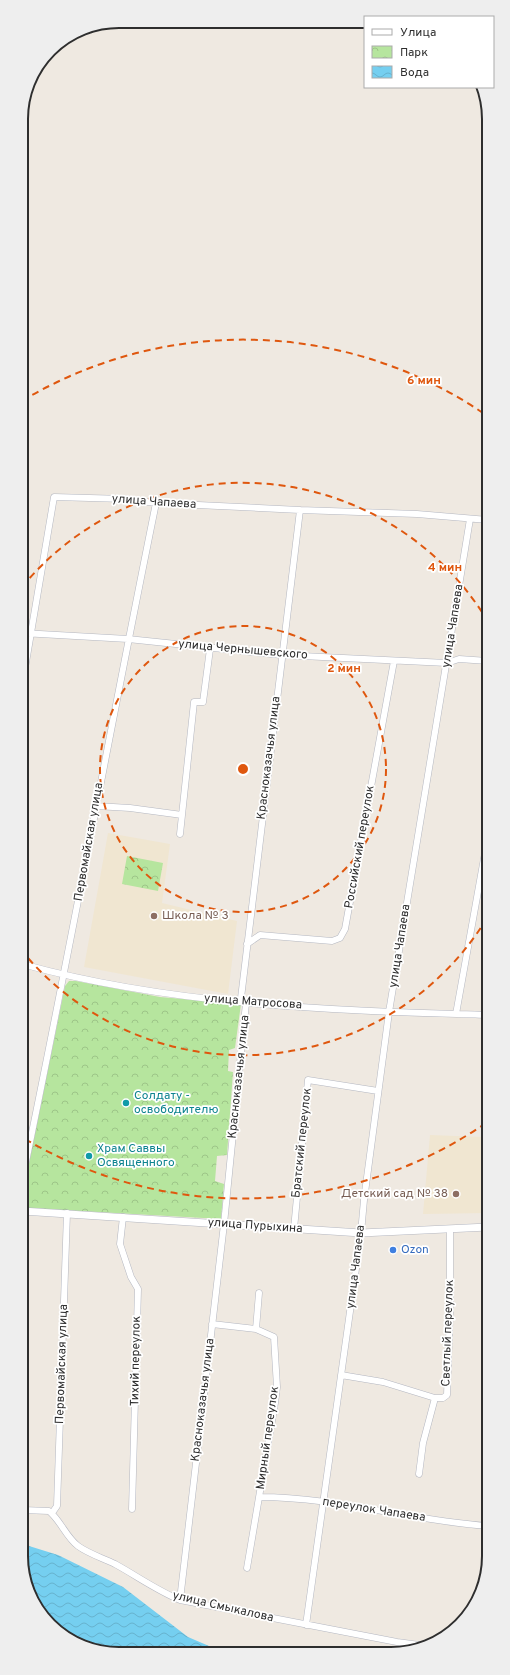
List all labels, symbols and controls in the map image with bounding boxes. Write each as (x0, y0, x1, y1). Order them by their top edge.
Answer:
legend (364, 16, 494, 88)
text: Улица (400, 25, 436, 41)
text: Парк (400, 45, 428, 61)
text: Вода (400, 65, 429, 81)
text: 6 мин (407, 373, 441, 389)
street label: улица Чапаева (111, 491, 197, 513)
text: 4 мин (428, 560, 462, 576)
street label: улица Чапаева (438, 583, 468, 669)
street label: улица Чернышевского (178, 636, 309, 664)
text: 2 мин (327, 661, 361, 677)
street label: Красноказачья улица (253, 695, 285, 821)
centre of rings (236, 762, 250, 776)
street label: Первомайская улица (71, 781, 107, 903)
street label: Российский переулок (341, 784, 379, 910)
street label: улица Чапаева (385, 903, 415, 989)
place label: Школа № 3 (162, 908, 229, 924)
marker: Школа № 3 (149, 911, 159, 921)
street label: улица Матросова (204, 991, 302, 1013)
street label: Красноказачья улица (225, 1014, 253, 1140)
street label: Братский переулок (288, 1087, 316, 1199)
place label: Солдату - освободителю (134, 1088, 218, 1118)
marker: Солдату - освободителю (121, 1098, 131, 1108)
place label: Храм Саввы Освященного (97, 1141, 175, 1171)
marker: Храм Саввы Освященного (84, 1151, 94, 1161)
place label: Детский сад № 38 (341, 1186, 448, 1202)
marker: Детский сад № 38 (451, 1189, 461, 1199)
street label: улица Пурыхина (207, 1215, 303, 1237)
street label: улица Чапаева (343, 1224, 369, 1310)
place label: Ozon (401, 1242, 429, 1258)
marker: Ozon (388, 1245, 398, 1255)
street label: Светлый переулок (438, 1279, 458, 1387)
street label: Первомайская улица (52, 1304, 72, 1424)
street label: Тихий переулок (127, 1316, 145, 1406)
street label: Красноказачья улица (187, 1337, 219, 1463)
street label: Мирный переулок (253, 1385, 283, 1491)
street label: переулок Чапаева (321, 1494, 427, 1526)
street label: улица Смыкалова (171, 1588, 275, 1626)

